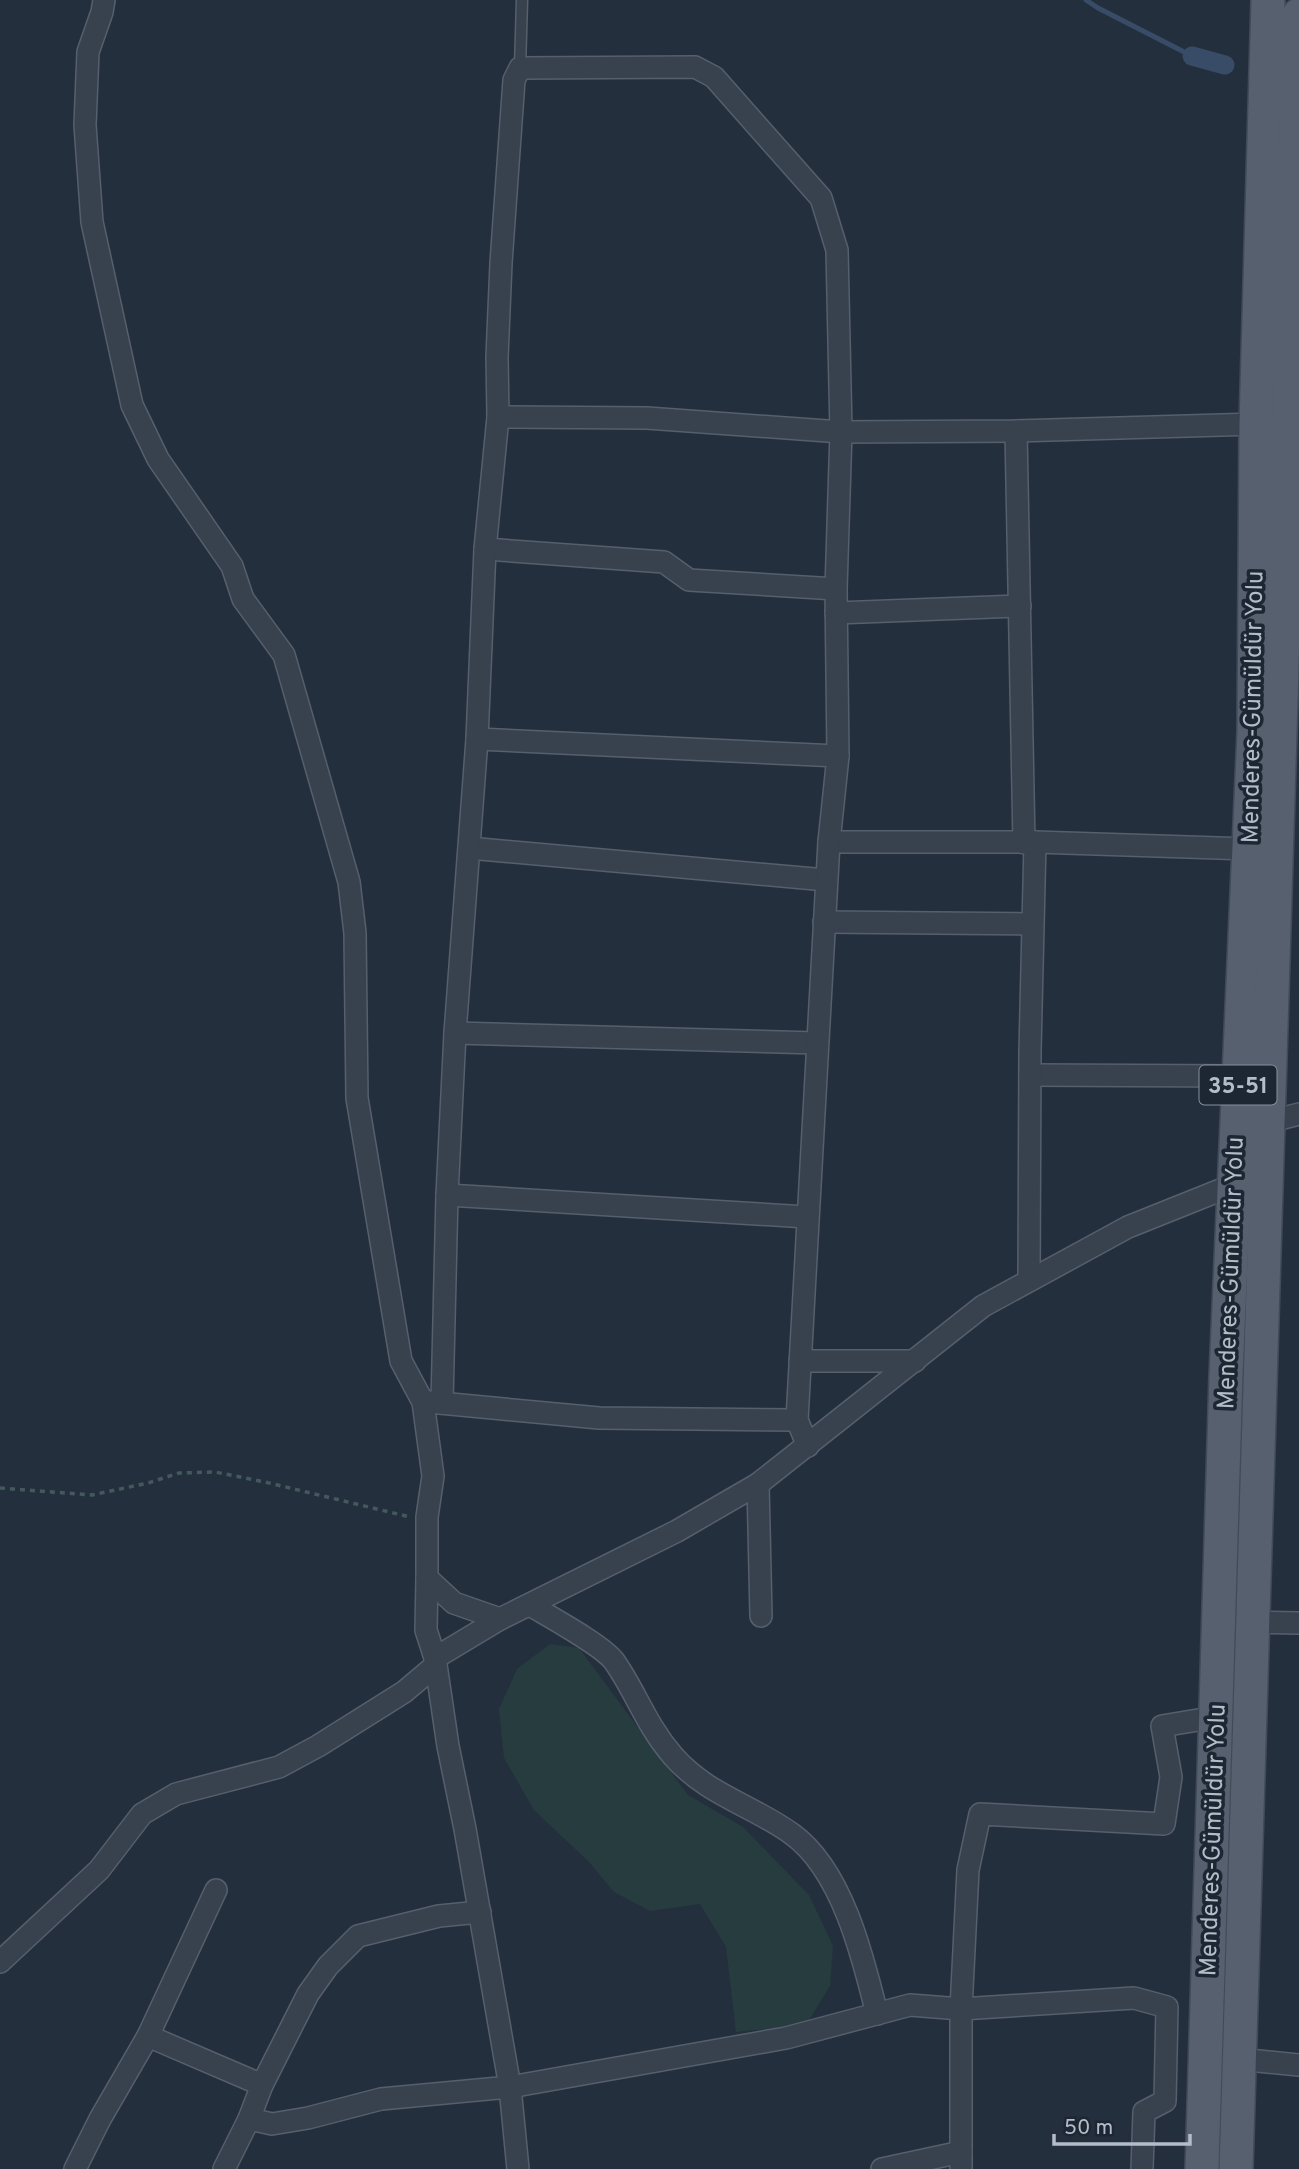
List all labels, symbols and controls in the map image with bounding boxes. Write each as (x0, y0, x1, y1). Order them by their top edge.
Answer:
street label: Menderes-Gümüldür Yolu (1237, 570, 1271, 844)
road number: 35-51 (1200, 1066, 1276, 1104)
street label: Menderes-Gümüldür Yolu (1212, 1136, 1252, 1410)
street label: Menderes-Gümüldür Yolu (1194, 1703, 1234, 1977)
scale bar (1054, 2102, 1190, 2146)
text: 50 m (1064, 2115, 1113, 2142)

